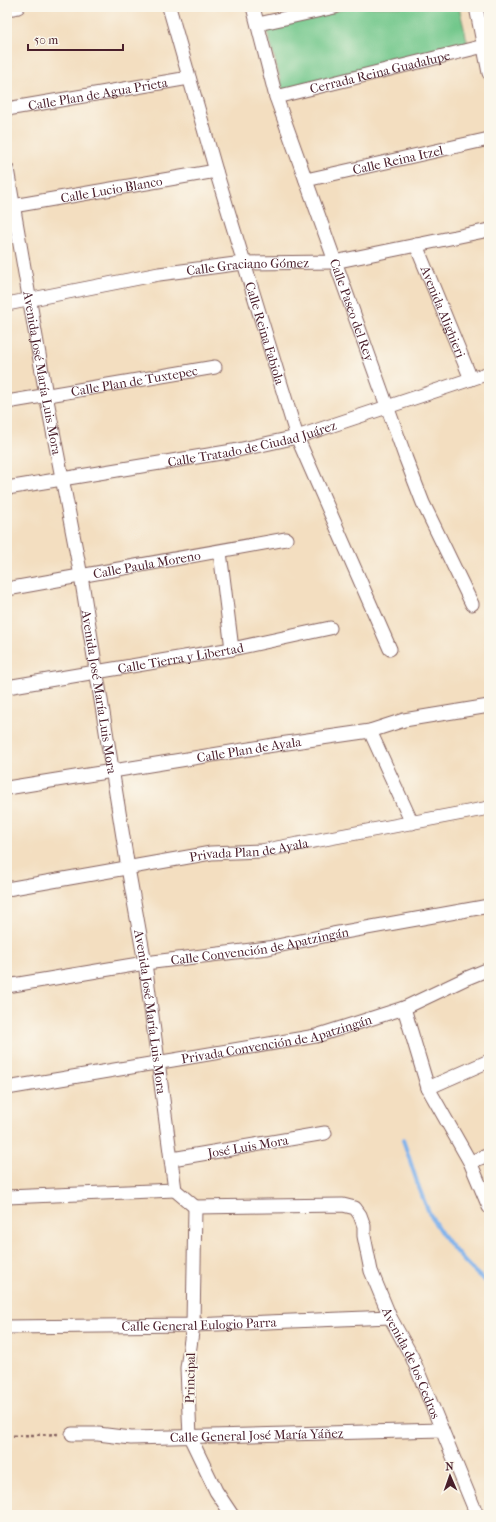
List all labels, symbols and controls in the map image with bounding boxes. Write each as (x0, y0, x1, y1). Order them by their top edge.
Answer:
scale bar (28, 26, 123, 52)
text: 50 m (34, 33, 58, 47)
street label: Cerrada Reina Guadalupe (308, 47, 452, 96)
street label: Calle Plan de Agua Prieta (27, 74, 170, 113)
street label: Calle Reina Itzel (351, 142, 445, 177)
street label: Calle Lucio Blanco (59, 173, 164, 205)
street label: Calle Graciano Gómez (185, 255, 309, 278)
street label: Calle Paseo del Rey (327, 257, 378, 364)
street label: Avenida Alighieri (417, 263, 469, 360)
street label: Calle Reina Fabiola (243, 280, 288, 387)
street label: Avenida José María Luis Mora (21, 289, 65, 457)
street label: Calle Plan de Tuxtepec (70, 363, 199, 399)
street label: Calle Tratado de Ciudad Juárez (166, 417, 338, 469)
street label: Calle Paula Moreno (92, 547, 202, 581)
street label: Avenida José María Luis Mora (79, 608, 120, 776)
street label: Calle Tierra y Libertad (116, 639, 246, 676)
street label: Calle Plan de Ayala (196, 733, 303, 765)
street label: Privada Plan de Ayala (188, 835, 310, 864)
street label: Calle Convención de Apatzingán (170, 924, 350, 967)
street label: Avenida José María Luis Mora (131, 927, 170, 1096)
street label: Privada Convención de Apatzingán (180, 1011, 374, 1066)
street label: José Luis Mora (205, 1132, 290, 1161)
street label: Avenida de los Cedros (379, 1304, 444, 1421)
street label: Calle General Eulogio Parra (121, 1314, 278, 1333)
street label: Principal (182, 1352, 198, 1404)
street label: Calle General José María Yáñez (170, 1425, 344, 1444)
north arrow (430, 1456, 470, 1496)
text: N (445, 1460, 455, 1473)

